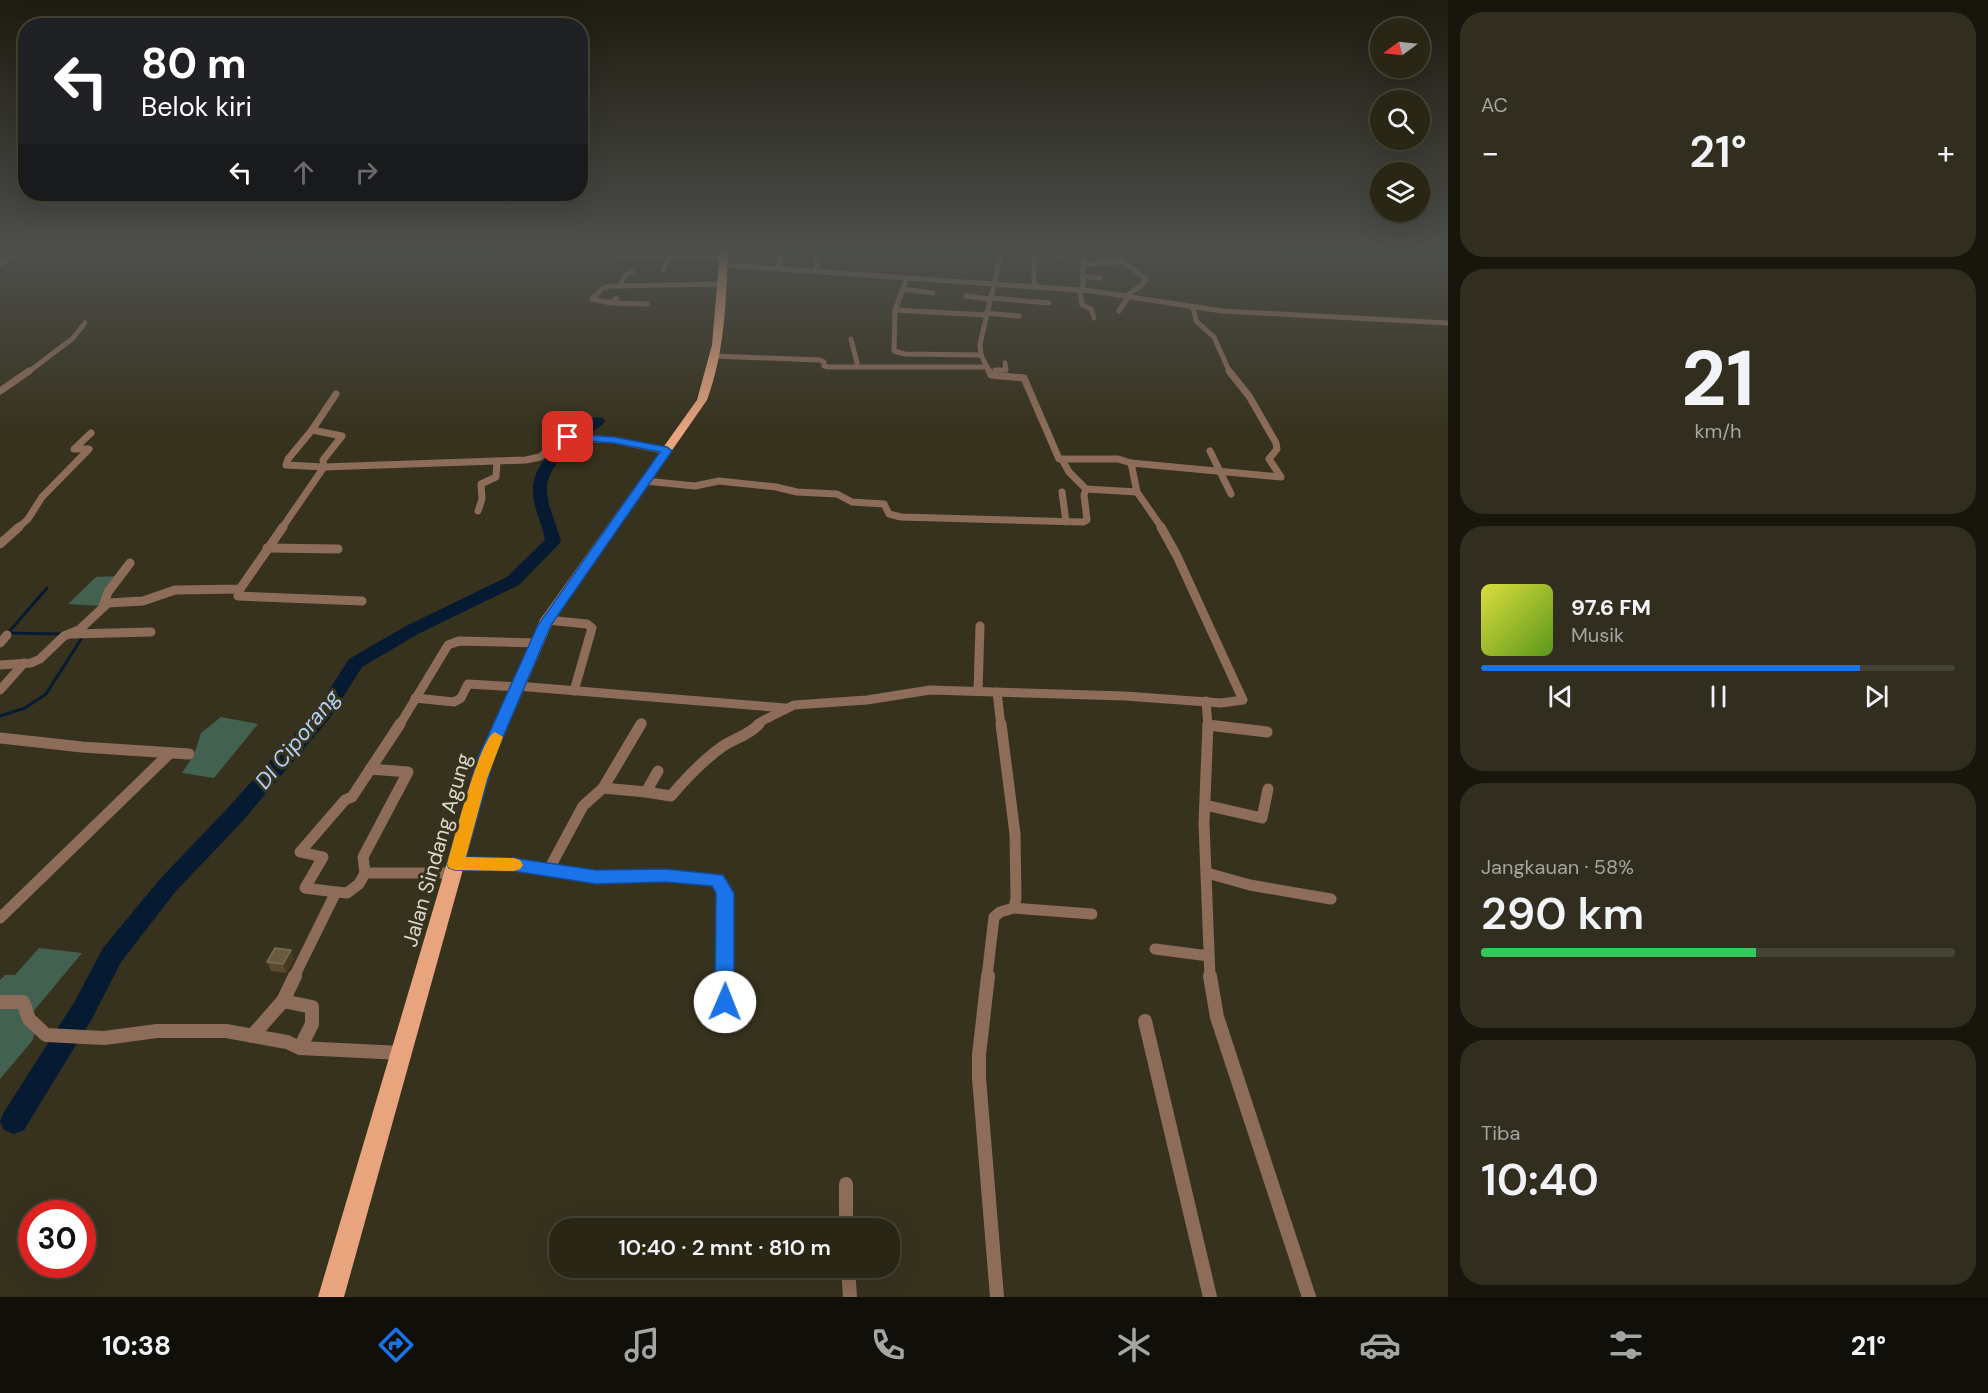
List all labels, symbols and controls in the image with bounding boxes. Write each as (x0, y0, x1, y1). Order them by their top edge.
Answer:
north arrow (1370, 18, 1430, 78)
map controls (1370, 18, 1430, 222)
text: 80 m (141, 36, 247, 91)
icon: left (42, 42, 120, 120)
text: Belok kiri (141, 89, 252, 124)
button: search (1370, 90, 1430, 150)
text: AC (1481, 92, 1508, 118)
text: 21° (1689, 122, 1747, 181)
text: − (1481, 131, 1499, 174)
text: + (1937, 131, 1955, 174)
icon: left (224, 156, 257, 189)
icon: ahead (287, 156, 320, 189)
icon: right (350, 156, 383, 189)
button: layers (1370, 162, 1430, 222)
text: 21 (1681, 328, 1755, 429)
pin (542, 411, 593, 462)
text: km/h (1694, 418, 1742, 444)
icon: arrive (551, 420, 584, 453)
text: 97.6 FM (1571, 593, 1651, 622)
text: Musik (1571, 622, 1624, 648)
icon: previous (1544, 680, 1577, 713)
icon: pause (1702, 680, 1735, 713)
icon: next (1860, 680, 1893, 713)
water label: DI Ciporang (248, 683, 347, 795)
street label: Jalan Sindang Agung (396, 750, 478, 950)
text: Jangkauan · 58% (1481, 854, 1634, 880)
text: 290 km (1481, 884, 1644, 943)
position arrow (693, 970, 757, 1034)
text: Tiba (1481, 1120, 1520, 1146)
text: 10:40 (1481, 1150, 1599, 1209)
speed limit sign: 30 (18, 1200, 96, 1278)
text: 10:40 · 2 mnt · 810 m (618, 1233, 831, 1262)
icon: directions (375, 1324, 417, 1366)
icon: music (621, 1324, 663, 1366)
icon: phone (867, 1324, 909, 1366)
icon: climate (1113, 1324, 1155, 1366)
icon: car (1359, 1324, 1401, 1366)
icon: filters (1605, 1324, 1647, 1366)
text: 10:38 (102, 1328, 171, 1363)
text: 21° (1851, 1328, 1886, 1363)

